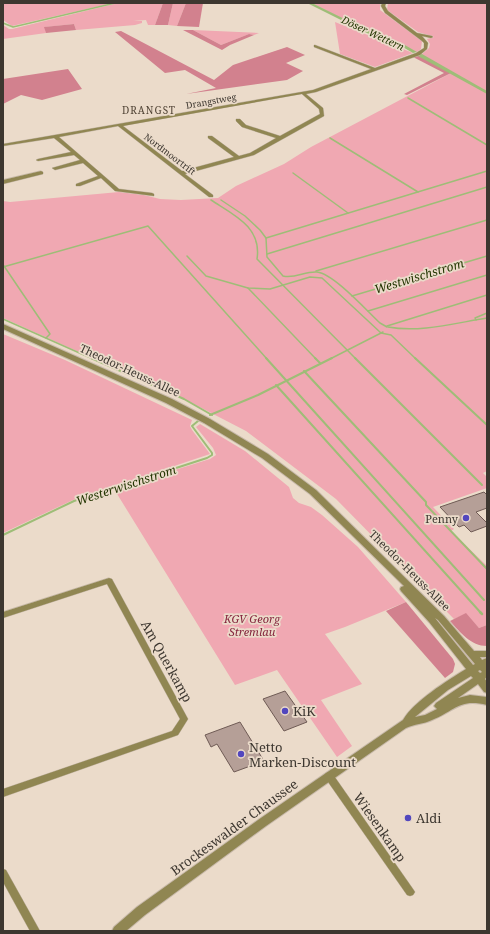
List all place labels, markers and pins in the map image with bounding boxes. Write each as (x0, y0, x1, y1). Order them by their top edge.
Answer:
place label: Penny (425, 511, 459, 526)
marker: Penny (461, 513, 471, 523)
place label: KiK (293, 702, 316, 720)
marker: KiK (280, 706, 290, 716)
place label: Netto Marken-Discount (249, 738, 356, 771)
marker: Netto Marken-Discount (236, 749, 246, 759)
place label: Aldi (416, 809, 441, 827)
marker: Aldi (403, 813, 413, 823)

